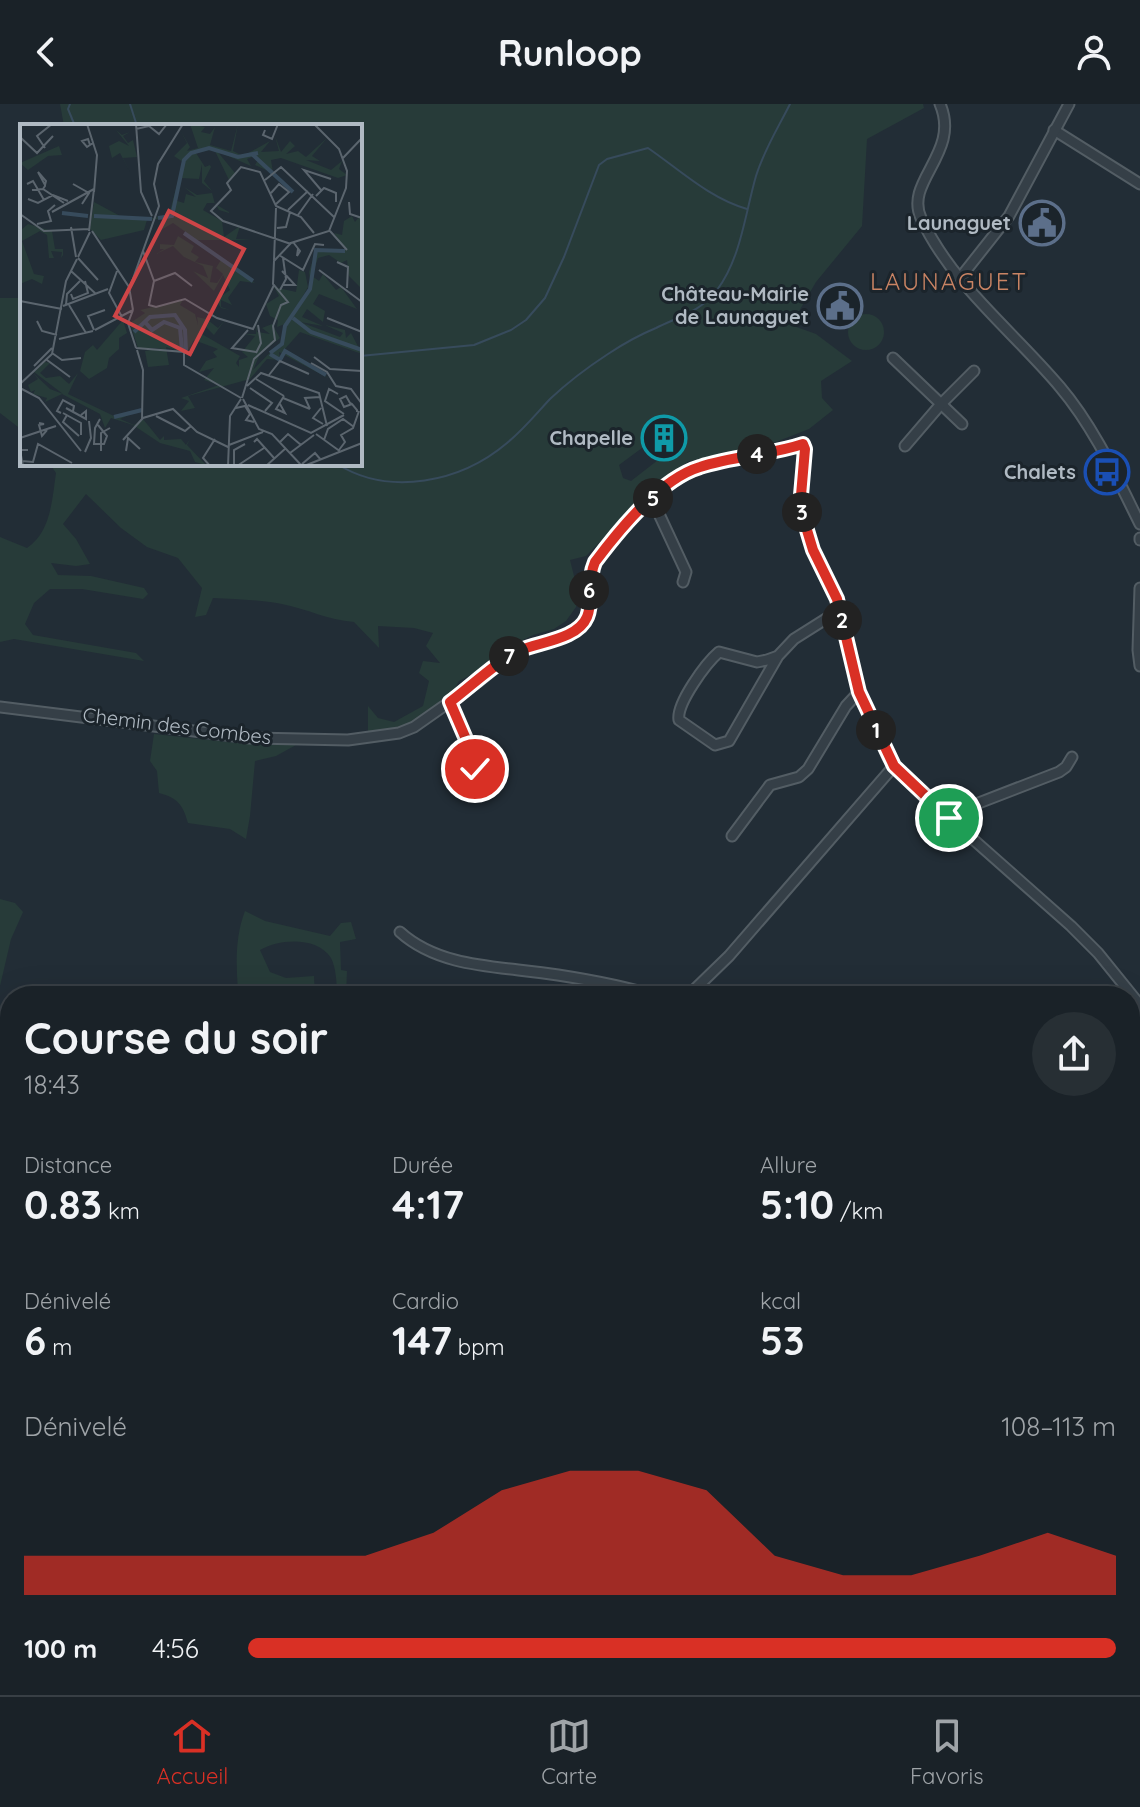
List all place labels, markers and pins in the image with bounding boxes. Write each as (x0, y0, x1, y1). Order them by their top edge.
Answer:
public building icon: Launaguet (1018, 199, 1066, 247)
place label: Launaguet (907, 210, 1011, 235)
place label: Château-Mairie de Launaguet (661, 281, 809, 329)
public building icon: Château-Mairie de Launaguet (816, 282, 864, 330)
building icon: Chapelle (640, 414, 688, 462)
place label: Chapelle (549, 425, 633, 450)
pin: 4 (737, 434, 777, 474)
bus stop icon: Chalets (1083, 448, 1131, 496)
place label: Chalets (1004, 459, 1076, 484)
pin: 5 (633, 478, 673, 518)
pin: 3 (782, 492, 822, 532)
pin: 6 (569, 570, 609, 610)
pin: 2 (822, 600, 862, 640)
pin: 7 (489, 636, 529, 676)
pin: 1 (856, 710, 896, 750)
pin (441, 735, 509, 803)
pin (915, 784, 983, 852)

